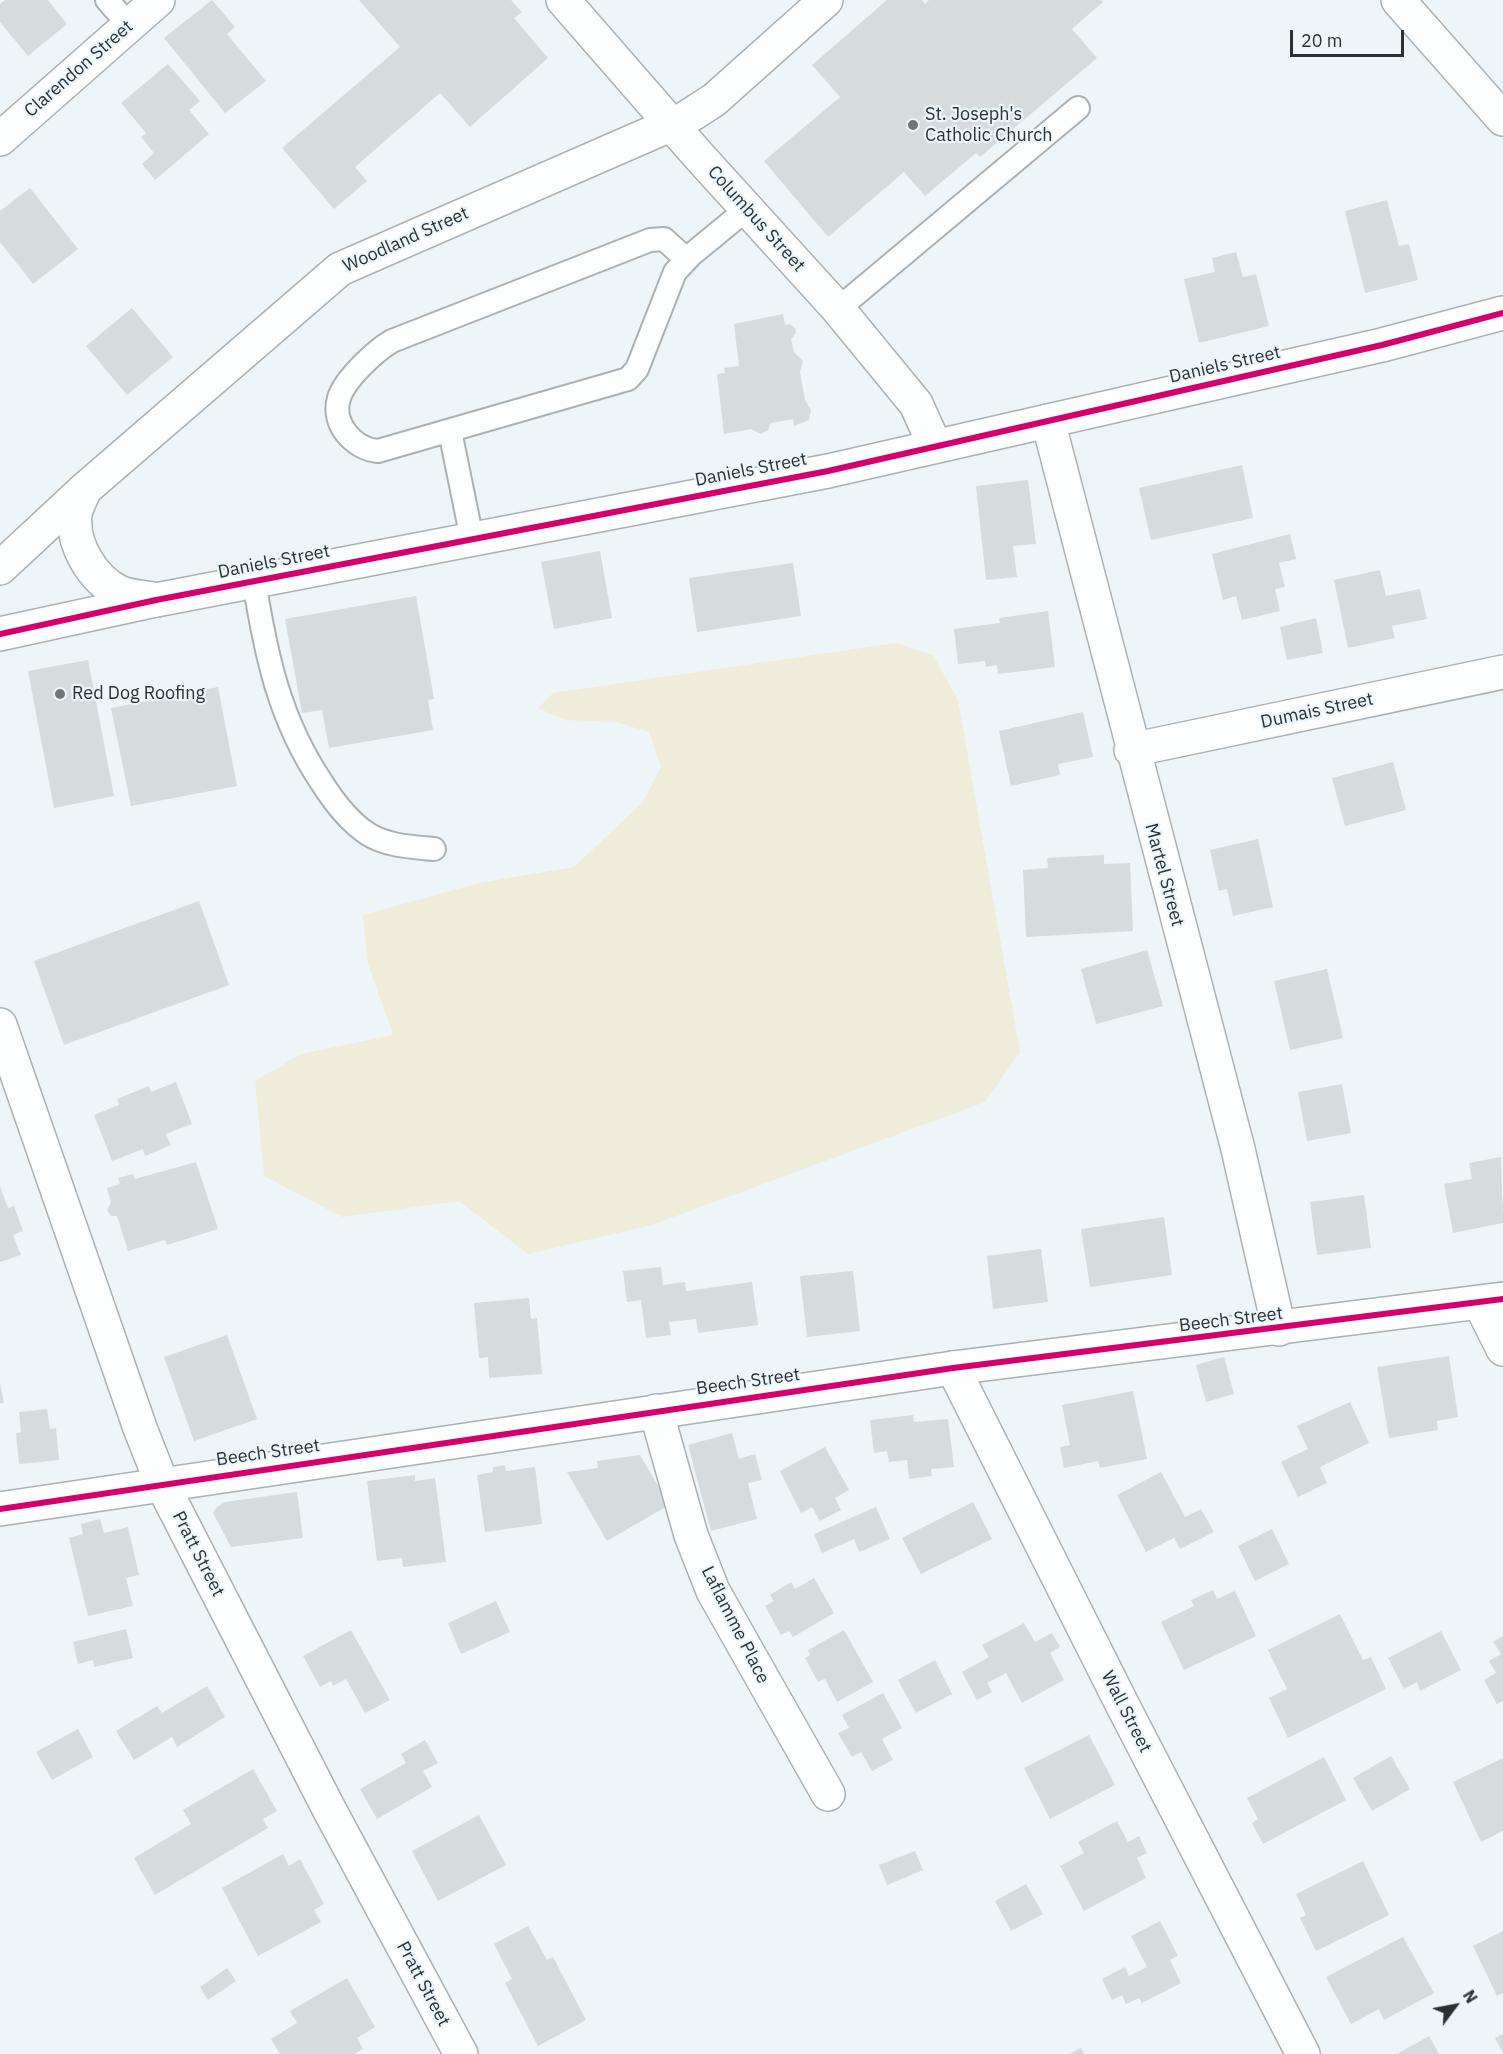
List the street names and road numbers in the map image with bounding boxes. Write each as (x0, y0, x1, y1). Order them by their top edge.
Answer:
street label: Clarendon Street (20, 16, 138, 122)
street label: Columbus Street (703, 162, 809, 276)
street label: Woodland Street (340, 203, 472, 277)
street label: Daniels Street (1167, 342, 1283, 388)
street label: Daniels Street (693, 449, 809, 491)
street label: Daniels Street (216, 541, 332, 583)
street label: Dumais Street (1259, 689, 1375, 733)
street label: Martel Street (1140, 821, 1188, 929)
street label: Beech Street (1178, 1303, 1284, 1337)
street label: Beech Street (695, 1364, 801, 1400)
street label: Beech Street (215, 1435, 321, 1471)
street label: Pratt Street (167, 1508, 229, 1600)
street label: Laflamme Place (696, 1563, 774, 1687)
street label: Wall Street (1096, 1668, 1156, 1756)
street label: Pratt Street (392, 1938, 454, 2030)

